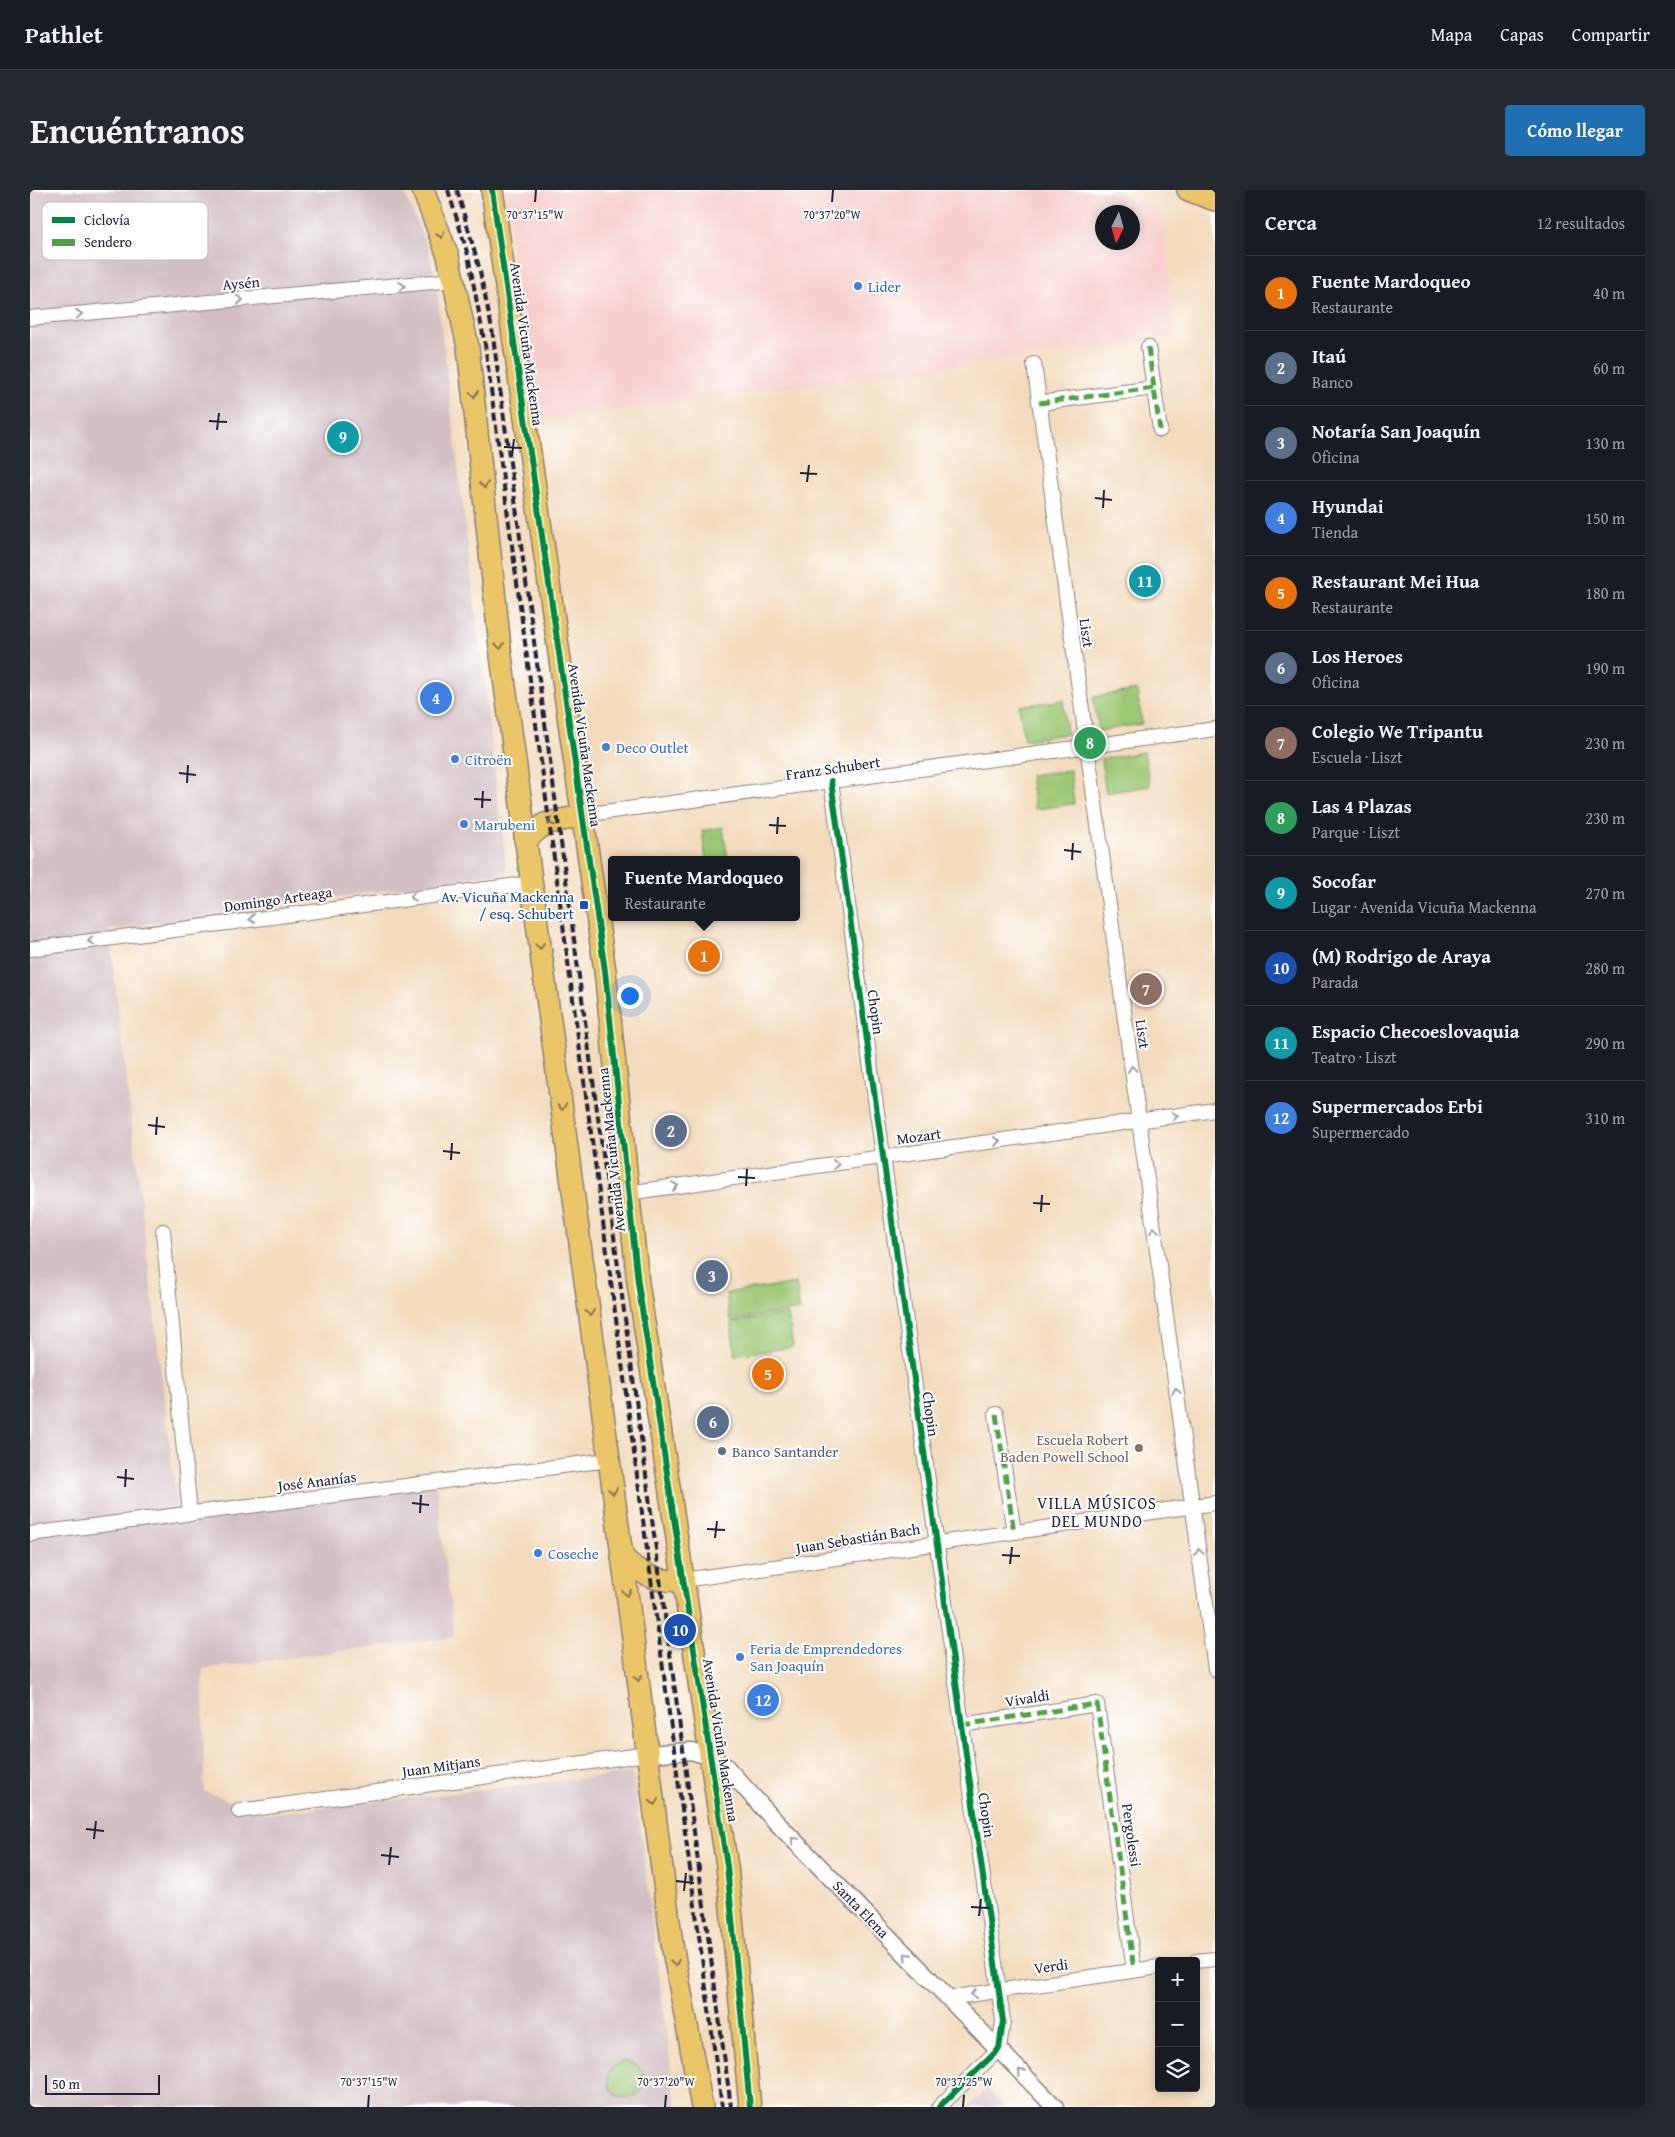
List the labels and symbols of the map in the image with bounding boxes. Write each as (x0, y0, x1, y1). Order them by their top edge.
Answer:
legend (42, 202, 208, 260)
north arrow (1095, 205, 1140, 250)
text: 70°37'15"W (506, 206, 565, 223)
text: 70°37'20"W (803, 206, 862, 223)
text: Ciclovía (84, 210, 130, 230)
one-way arrow (435, 231, 445, 239)
text: Sendero (84, 232, 132, 252)
street label: Avenida Vicuña Mackenna (505, 261, 549, 427)
street label: Aysén (222, 271, 261, 295)
place label: Lider (868, 276, 901, 297)
one-way arrow (399, 280, 407, 291)
marker: Lider (852, 280, 864, 292)
one-way arrow (237, 295, 245, 306)
one-way arrow (75, 309, 83, 320)
one-way arrow (468, 390, 479, 398)
pin: 9 (327, 418, 359, 456)
one-way arrow (478, 481, 489, 489)
pin: 11 (1129, 562, 1161, 600)
street label: Liszt (1075, 617, 1100, 650)
one-way arrow (494, 643, 505, 651)
street label: Avenida Vicuña Mackenna (563, 662, 607, 828)
pin: 4 (420, 679, 452, 717)
pin: 8 (1074, 724, 1106, 762)
place label: Deco Outlet (616, 737, 690, 758)
marker: Deco Outlet (600, 741, 612, 753)
place label: Citroën (465, 749, 512, 770)
street label: Franz Schubert (784, 751, 882, 785)
marker: Citroën (449, 753, 461, 765)
place label: Marubeni (474, 814, 535, 835)
one-way arrow (547, 816, 556, 826)
marker: Marubeni (458, 818, 470, 830)
street label: Domingo Arteaga (222, 881, 334, 917)
place label: Av. Vicuña Mackenna / esq. Schubert (441, 886, 575, 924)
one-way arrow (409, 891, 417, 902)
marker: Av. Vicuña Mackenna / esq. Schubert (578, 899, 590, 911)
one-way arrow (248, 913, 256, 924)
one-way arrow (87, 935, 95, 946)
pin: 1 (688, 937, 720, 975)
one-way arrow (534, 943, 545, 951)
pin: 7 (1130, 970, 1162, 1008)
your location (617, 983, 643, 1009)
street label: Chopin (862, 988, 890, 1036)
street label: Liszt (1131, 1018, 1156, 1051)
one-way arrow (1127, 1065, 1138, 1073)
street label: Avenida Vicuña Mackenna (592, 1067, 630, 1233)
one-way arrow (556, 1103, 566, 1112)
one-way arrow (1171, 1111, 1180, 1121)
pin: 2 (655, 1112, 687, 1150)
street label: Mozart (895, 1122, 943, 1150)
one-way arrow (993, 1136, 1001, 1147)
one-way arrow (832, 1159, 841, 1169)
one-way arrow (671, 1182, 680, 1192)
one-way arrow (1149, 1226, 1160, 1234)
pin: 3 (696, 1257, 728, 1295)
one-way arrow (584, 1308, 594, 1317)
pin: 5 (752, 1355, 784, 1393)
one-way arrow (1172, 1387, 1182, 1395)
street label: Chopin (917, 1390, 945, 1438)
pin: 6 (697, 1403, 729, 1441)
place label: Escuela Robert Baden Powell School (1000, 1429, 1130, 1467)
place label: Banco Santander (732, 1441, 839, 1462)
marker: Escuela Robert Baden Powell School (1133, 1442, 1145, 1454)
marker: Banco Santander (716, 1445, 728, 1457)
street label: José Ananías (275, 1466, 358, 1496)
one-way arrow (607, 1487, 618, 1495)
district label: VILLA MÚSICOS DEL MUNDO (1037, 1491, 1157, 1533)
street label: Juan Sebastián Bach (792, 1518, 922, 1559)
place label: Coseche (548, 1543, 599, 1564)
marker: Coseche (532, 1547, 544, 1559)
one-way arrow (1194, 1548, 1204, 1556)
one-way arrow (621, 1589, 632, 1597)
pin: 10 (664, 1611, 696, 1649)
place label: Feria de Emprendedores San Joaquín (750, 1638, 902, 1676)
marker: Feria de Emprendedores San Joaquín (734, 1651, 746, 1663)
street label: Avenida Vicuña Mackenna (698, 1657, 744, 1823)
one-way arrow (632, 1675, 643, 1683)
pin: 12 (747, 1681, 779, 1719)
street label: Vivaldi (1003, 1684, 1051, 1712)
street label: Juan Mitjans (398, 1750, 482, 1782)
street label: Chopin (973, 1791, 1001, 1839)
one-way arrow (648, 1798, 658, 1807)
street label: Pergolessi (1117, 1802, 1147, 1868)
one-way arrow (791, 1837, 800, 1846)
street label: Santa Elena (828, 1875, 894, 1943)
one-way arrow (904, 1953, 913, 1962)
street label: Verdi (1033, 1953, 1069, 1979)
one-way arrow (670, 1959, 680, 1968)
one-way arrow (969, 1988, 978, 1998)
one-way arrow (1018, 2069, 1027, 2078)
scale bar (45, 2072, 160, 2095)
text: 70°37'15"W (340, 2073, 399, 2090)
text: 70°37'20"W (637, 2073, 696, 2090)
text: 70°37'25"W (935, 2073, 994, 2090)

